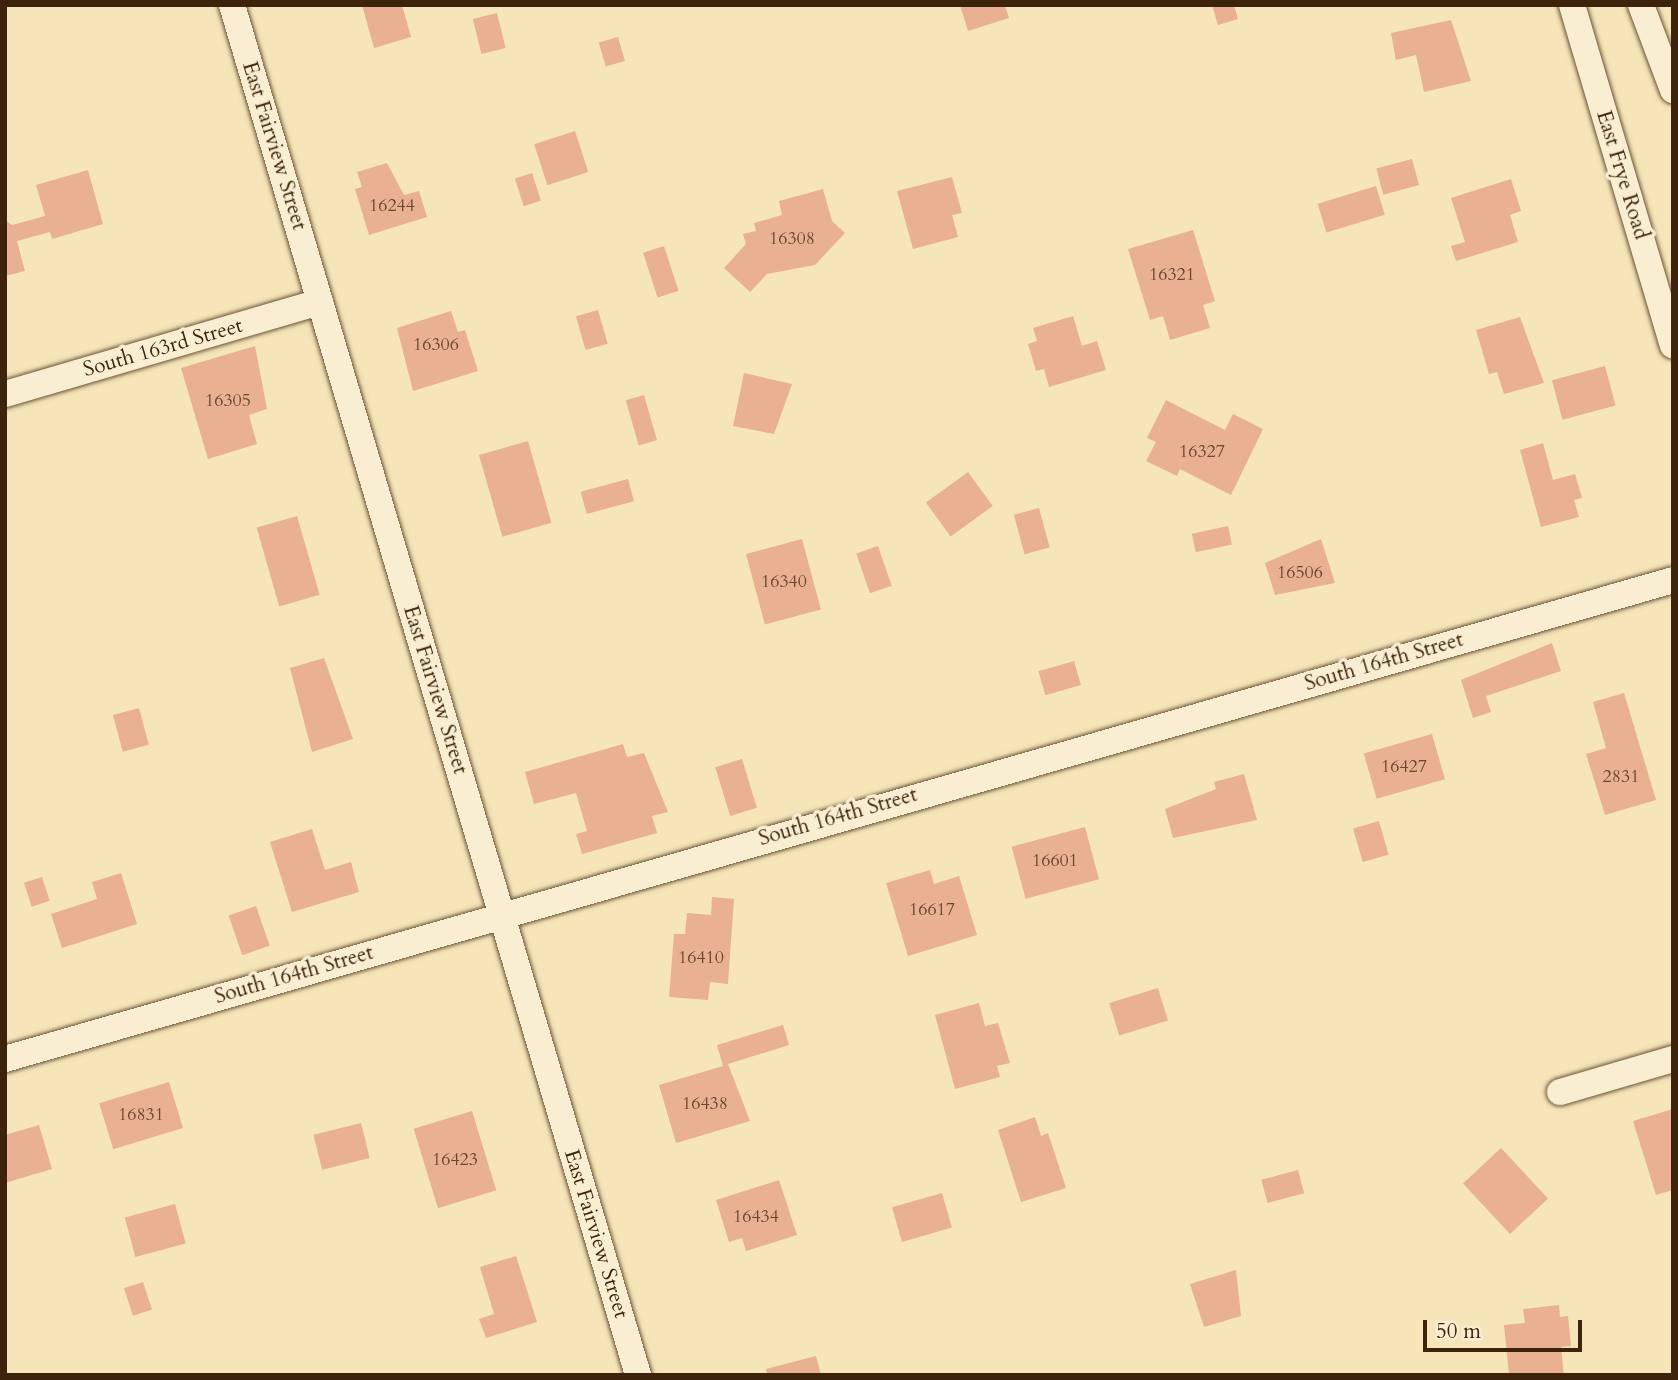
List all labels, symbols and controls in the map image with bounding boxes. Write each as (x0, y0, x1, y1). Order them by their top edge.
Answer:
street label: East Fairview Street (236, 59, 312, 233)
street label: East Frye Road (1590, 108, 1654, 242)
house number: 16244 (369, 195, 415, 217)
house number: 16308 (769, 228, 815, 250)
house number: 16321 (1149, 264, 1195, 286)
street label: South 163rd Street (80, 313, 246, 383)
house number: 16306 (413, 334, 459, 356)
house number: 16305 (205, 390, 251, 412)
house number: 16327 (1179, 441, 1225, 463)
house number: 16506 (1277, 562, 1323, 584)
house number: 16340 (761, 571, 807, 593)
street label: East Fairview Street (397, 603, 473, 777)
street label: South 164th Street (1302, 627, 1466, 697)
house number: 16427 (1381, 756, 1427, 778)
house number: 2831 (1603, 766, 1639, 788)
street label: South 164th Street (756, 782, 920, 852)
house number: 16601 (1032, 850, 1078, 872)
house number: 16617 (909, 899, 955, 921)
street label: South 164th Street (212, 940, 376, 1010)
house number: 16410 (678, 947, 724, 969)
house number: 16438 (682, 1093, 728, 1115)
house number: 16831 (118, 1104, 164, 1126)
street label: East Fairview Street (558, 1147, 634, 1321)
house number: 16423 (432, 1149, 478, 1171)
house number: 16434 (733, 1206, 779, 1228)
scale bar (1426, 1306, 1585, 1350)
text: 50 m (1436, 1317, 1481, 1346)

